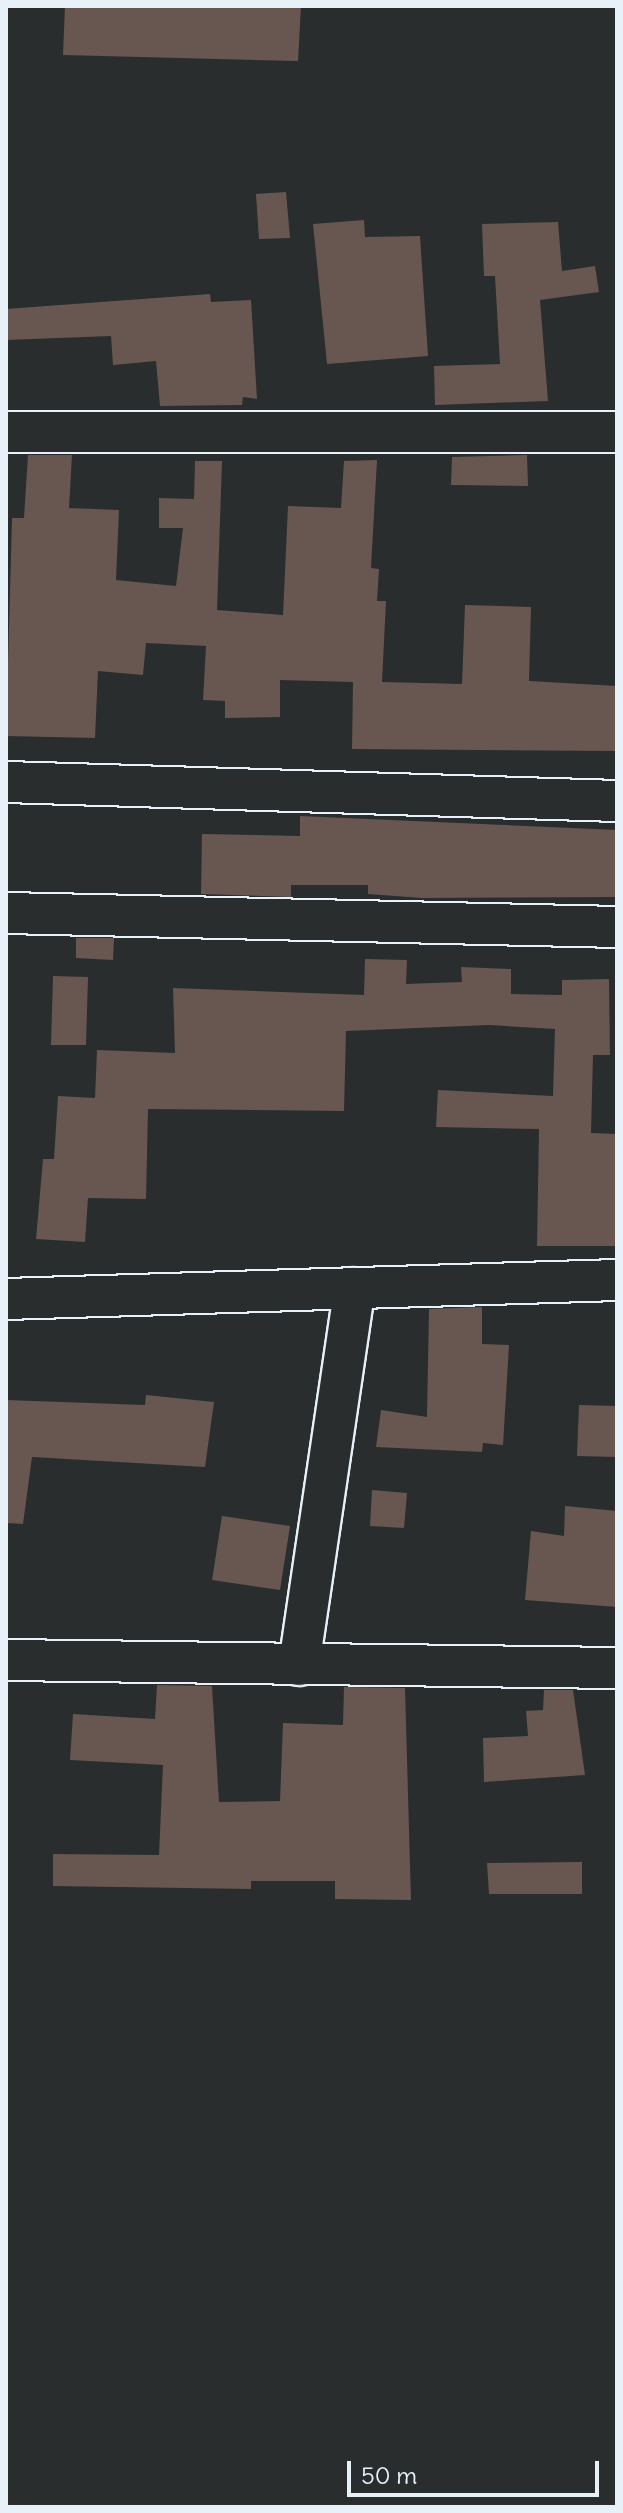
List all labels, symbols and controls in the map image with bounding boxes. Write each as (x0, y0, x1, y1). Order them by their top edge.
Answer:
scale bar (351, 2445, 603, 2495)
text: 50 m (361, 2460, 417, 2490)

